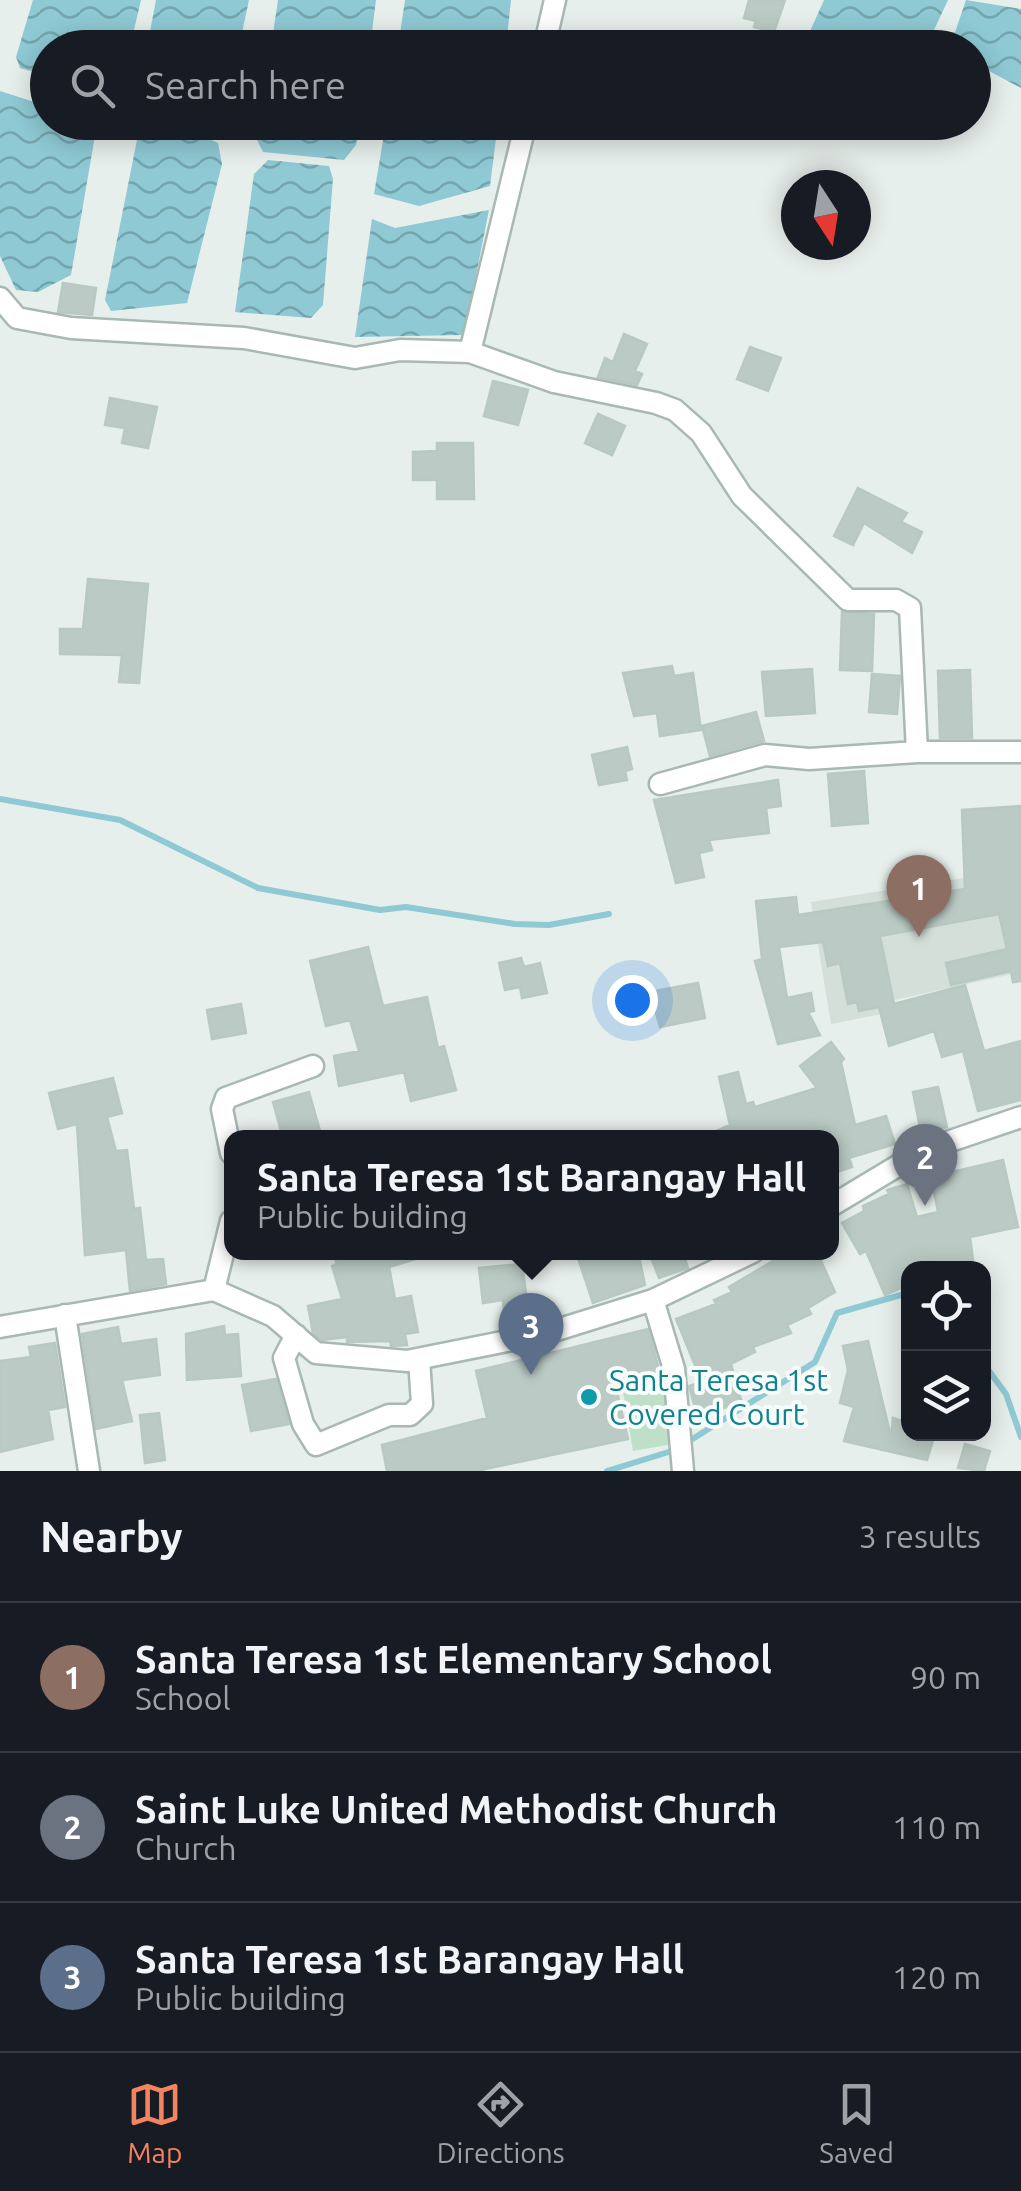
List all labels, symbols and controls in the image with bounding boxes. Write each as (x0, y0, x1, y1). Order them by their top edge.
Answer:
search box (30, 30, 991, 140)
icon: search (65, 58, 120, 113)
text: Search here (145, 64, 346, 106)
north arrow (781, 170, 871, 260)
pin: 1 (886, 854, 952, 937)
your location (607, 975, 658, 1026)
pin: 2 (892, 1124, 958, 1206)
popup (224, 1130, 839, 1260)
text: Santa Teresa 1st Barangay Hall (257, 1156, 806, 1198)
text: Public building (257, 1198, 468, 1234)
map controls (901, 1261, 991, 1441)
button: locate (901, 1261, 991, 1351)
pin: 3 (498, 1292, 564, 1375)
button: layers (901, 1351, 991, 1441)
place label: Santa Teresa 1st Covered Court (609, 1363, 828, 1431)
marker: Santa Teresa 1st Covered Court (578, 1386, 600, 1408)
text: Nearby (40, 1513, 183, 1560)
text: 3 results (859, 1518, 981, 1554)
text: Santa Teresa 1st Elementary School (135, 1638, 772, 1680)
text: 1 (63, 1659, 82, 1695)
text: 90 m (910, 1659, 981, 1695)
text: School (135, 1680, 231, 1716)
text: Saint Luke United Methodist Church (135, 1788, 778, 1830)
text: 2 (63, 1809, 82, 1845)
text: 110 m (892, 1809, 981, 1845)
text: Church (135, 1830, 236, 1866)
text: Santa Teresa 1st Barangay Hall (135, 1938, 684, 1980)
text: 3 (63, 1959, 82, 1995)
text: 120 m (892, 1959, 981, 1995)
text: Public building (135, 1980, 346, 2016)
tab: Map (127, 2077, 182, 2168)
tab: Directions (437, 2077, 565, 2168)
tab: Saved (819, 2077, 894, 2168)

